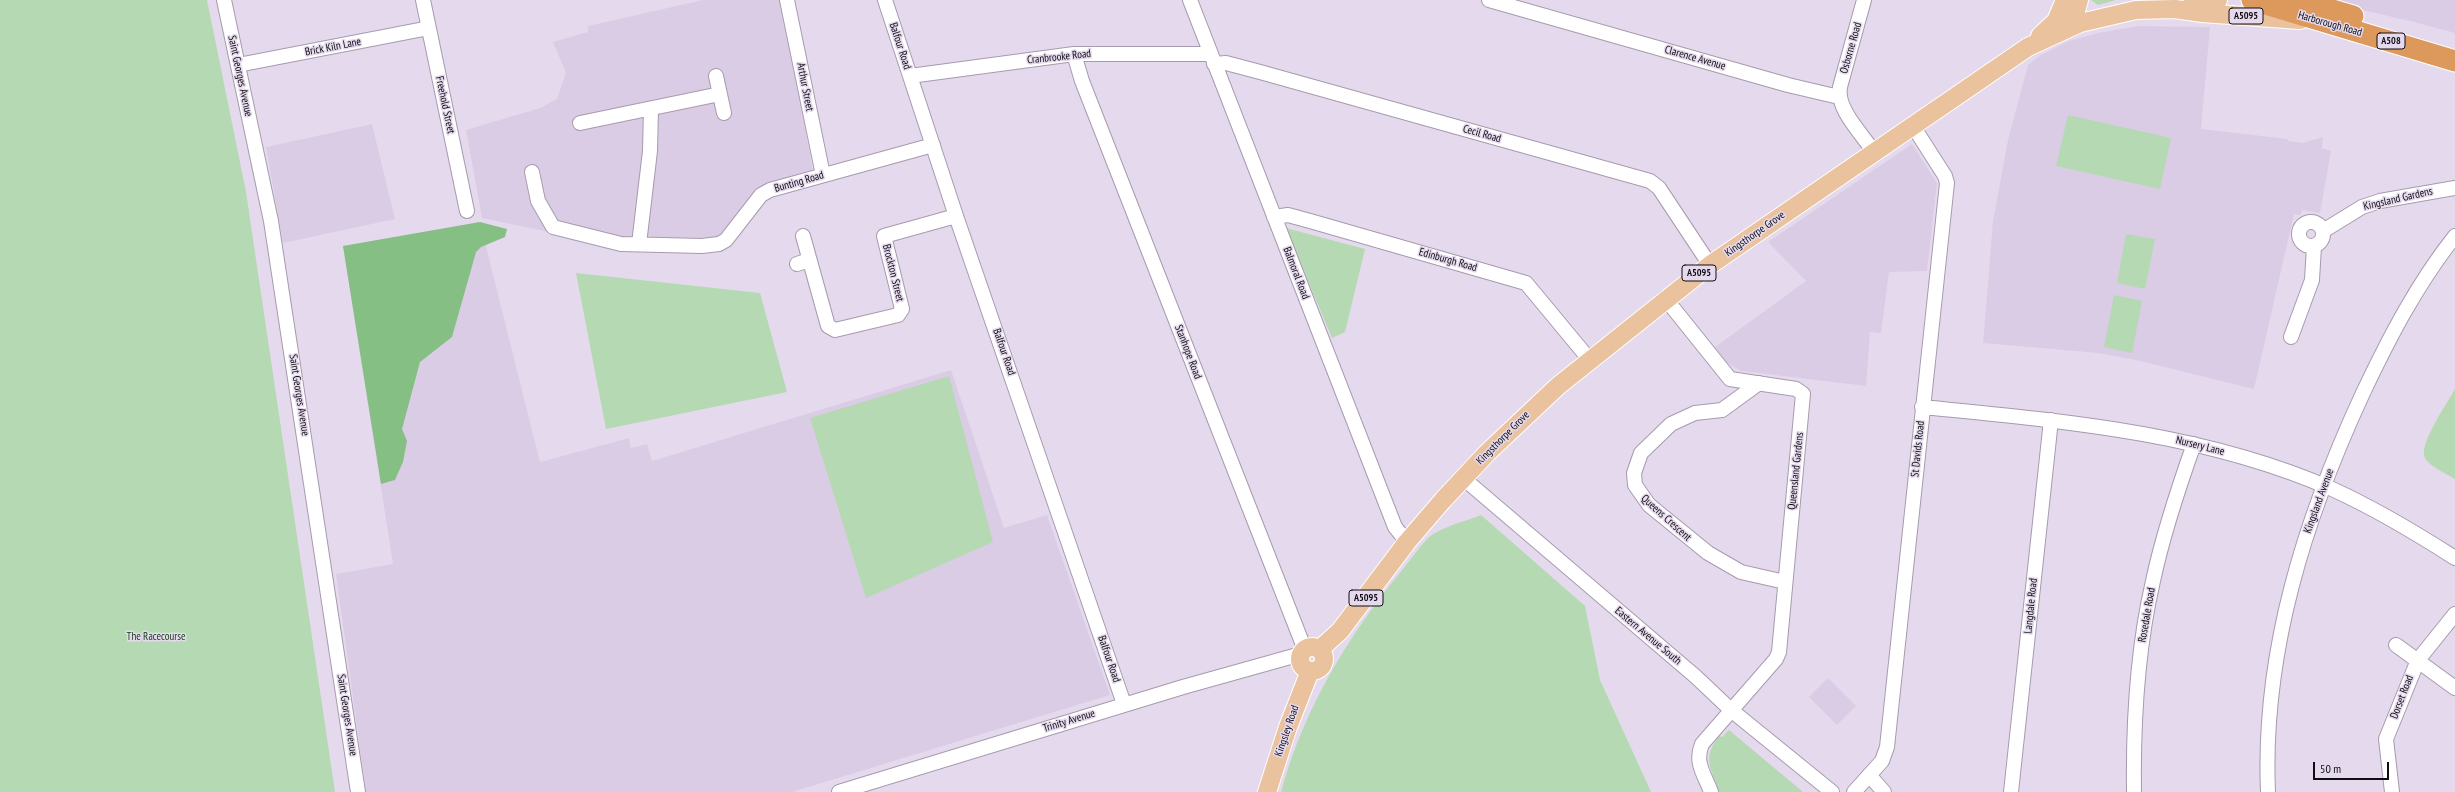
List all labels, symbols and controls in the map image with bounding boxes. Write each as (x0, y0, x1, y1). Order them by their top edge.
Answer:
road number: A5095 (2229, 8, 2263, 24)
street label: Harborough Road (2296, 9, 2364, 39)
street label: Balfour Road (886, 21, 914, 71)
street label: Osborne Road (1837, 21, 1865, 75)
road number: A508 (2377, 33, 2405, 49)
street label: Saint Georges Avenue (225, 34, 255, 118)
street label: Brick Kiln Lane (304, 35, 362, 59)
street label: Clarence Avenue (1663, 43, 1727, 73)
street label: Cranbrooke Road (1026, 47, 1092, 67)
street label: Arthur Street (794, 62, 816, 112)
street label: Freehold Street (432, 75, 458, 135)
street label: Cecil Road (1461, 122, 1503, 146)
street label: Bunting Road (773, 169, 825, 195)
street label: Kingsland Gardens (2362, 185, 2434, 213)
street label: Kingsthorpe Grove (1722, 208, 1788, 260)
street label: Brockton Street (879, 243, 907, 303)
street label: Balmoral Road (1280, 245, 1312, 301)
street label: Edinburgh Road (1417, 245, 1479, 275)
road number: A5095 (1682, 265, 1716, 281)
street label: Stanhope Road (1172, 323, 1204, 381)
street label: Balfour Road (990, 327, 1018, 377)
street label: Saint Georges Avenue (286, 353, 312, 437)
street label: Kingsthorpe Grove (1473, 408, 1533, 468)
street label: St Davids Road (1908, 420, 1928, 478)
street label: Queensland Gardens (1785, 432, 1807, 510)
street label: Nursery Lane (2174, 434, 2226, 458)
street label: Kingsland Avenue (2301, 467, 2337, 535)
street label: Queens Crescent (1638, 492, 1694, 544)
street label: Langdale Road (2022, 578, 2040, 634)
street label: Rosedale Road (2136, 587, 2158, 643)
road number: A5095 (1349, 590, 1383, 606)
street label: Eastern Avenue South (1612, 604, 1684, 668)
park label: The Racecourse (126, 630, 186, 644)
street label: Balfour Road (1095, 634, 1123, 684)
street label: Saint Georges Avenue (334, 673, 360, 757)
street label: Dorset Road (2388, 673, 2416, 721)
street label: Kingsley Road (1272, 704, 1302, 758)
street label: Trinity Avenue (1041, 707, 1097, 735)
scale bar (2315, 754, 2391, 780)
text: 50 m (2320, 761, 2341, 776)

